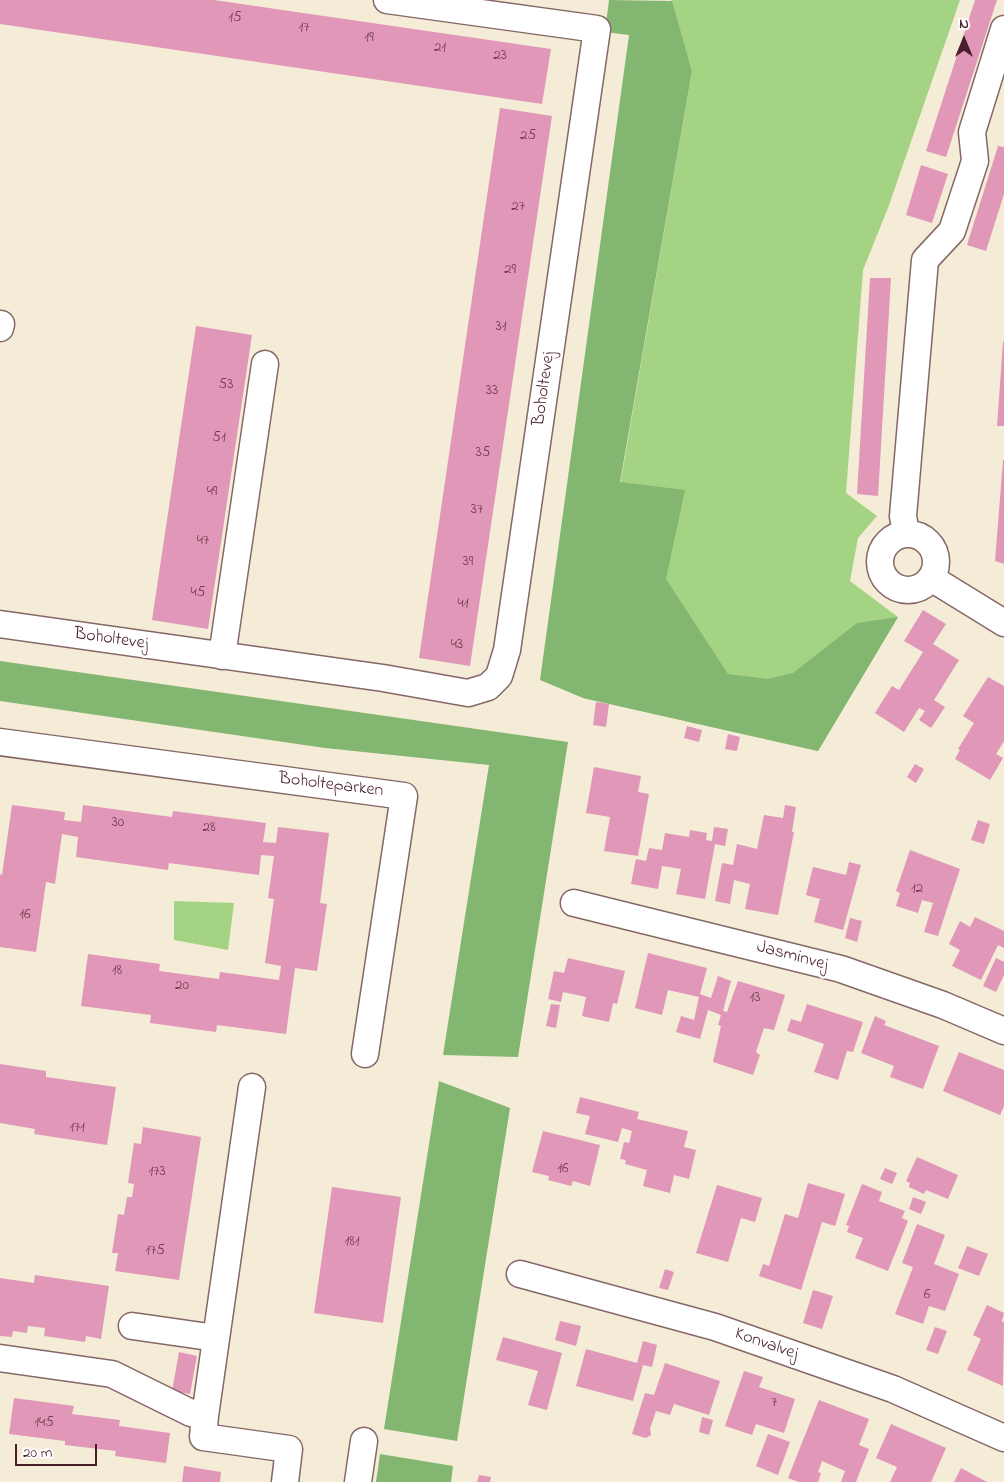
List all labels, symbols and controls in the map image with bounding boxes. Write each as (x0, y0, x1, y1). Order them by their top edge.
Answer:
house number: 15 (228, 10, 242, 28)
text: N (959, 14, 969, 35)
north arrow (939, 15, 989, 65)
house number: 17 (299, 20, 309, 38)
house number: 19 (364, 30, 374, 48)
house number: 21 (434, 40, 446, 58)
house number: 23 (493, 48, 507, 66)
house number: 25 (520, 128, 536, 146)
house number: 27 (511, 199, 525, 217)
house number: 29 (504, 262, 516, 280)
house number: 31 (496, 319, 506, 337)
street label: Boholtevej (529, 351, 561, 427)
house number: 53 (219, 377, 233, 395)
house number: 33 (486, 383, 498, 401)
house number: 51 (212, 430, 226, 448)
house number: 35 (476, 445, 490, 463)
house number: 49 (207, 484, 217, 502)
house number: 37 (471, 502, 483, 520)
house number: 47 (197, 533, 209, 551)
house number: 39 (463, 554, 473, 572)
house number: 45 (191, 585, 205, 603)
house number: 41 (458, 596, 468, 614)
street label: Boholtevej (73, 624, 149, 656)
house number: 43 (451, 637, 463, 655)
street label: Boholteparken (277, 769, 385, 803)
house number: 30 (112, 815, 124, 833)
house number: 28 (202, 820, 216, 838)
house number: 12 (911, 881, 923, 899)
house number: 16 (19, 907, 31, 925)
street label: Jasminvej (754, 937, 830, 977)
house number: 18 (112, 963, 122, 981)
house number: 20 (175, 978, 189, 996)
house number: 13 (750, 990, 760, 1008)
house number: 171 (69, 1120, 85, 1138)
house number: 16 (557, 1161, 569, 1179)
house number: 173 (148, 1164, 166, 1182)
house number: 181 (344, 1234, 360, 1252)
house number: 175 (145, 1243, 165, 1261)
house number: 6 (924, 1287, 930, 1305)
street label: Konvalvej (731, 1324, 801, 1366)
house number: 7 (771, 1395, 777, 1413)
house number: 145 (34, 1415, 54, 1433)
scale bar (18, 1434, 100, 1466)
text: 20 m (23, 1442, 52, 1464)

